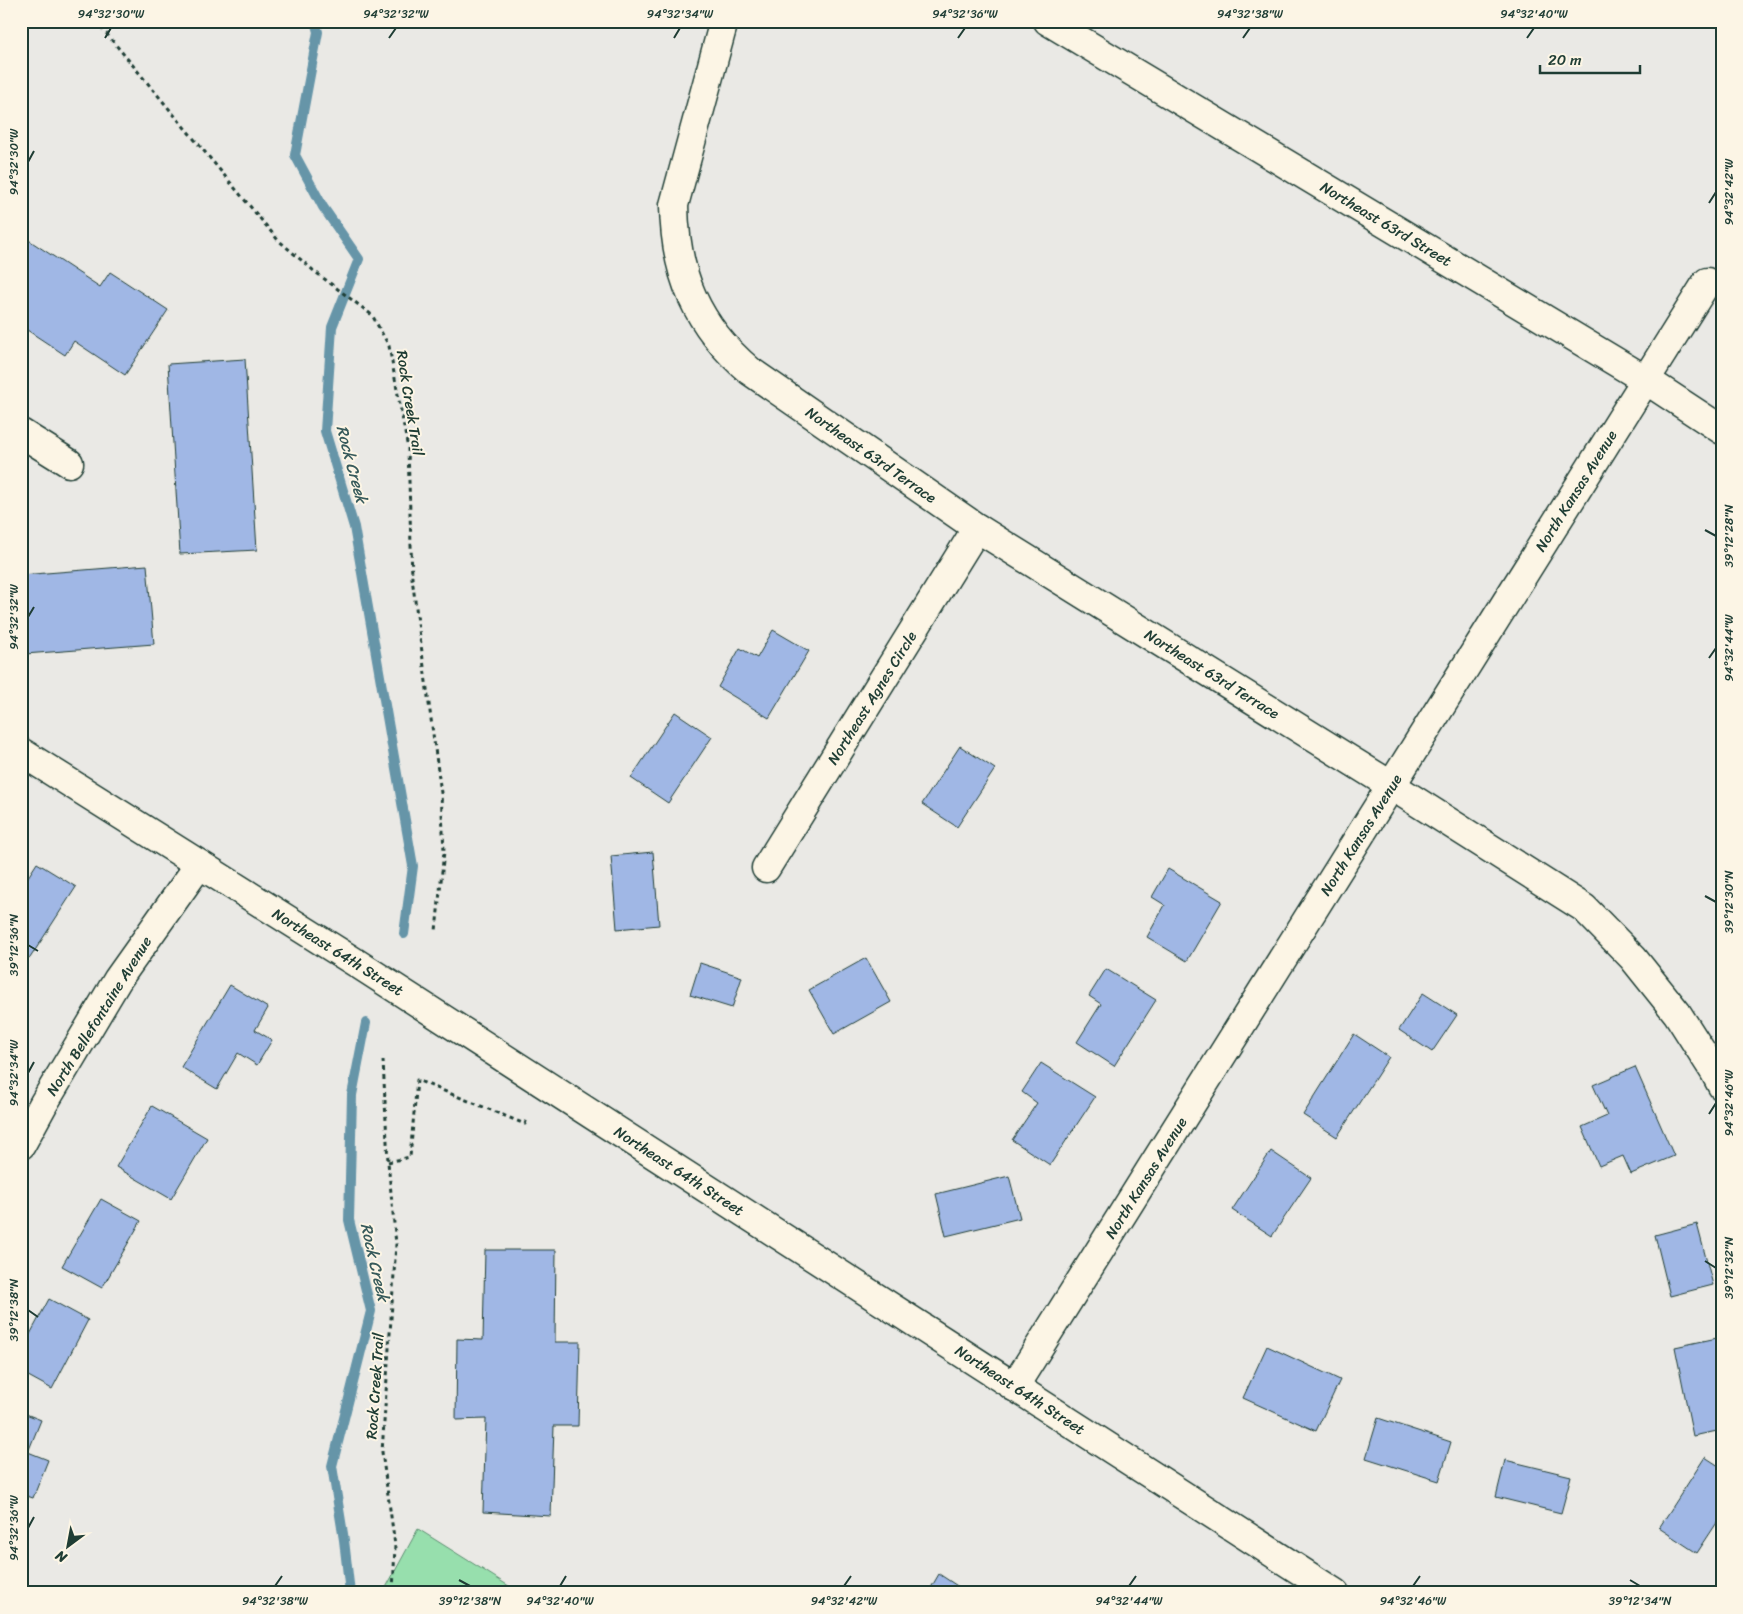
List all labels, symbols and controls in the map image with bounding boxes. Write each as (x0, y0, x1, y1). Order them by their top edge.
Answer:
text: 94°32'30"W (78, 3, 145, 25)
text: 94°32'32"W (363, 3, 430, 25)
text: 94°32'34"W (647, 3, 714, 25)
text: 94°32'36"W (932, 3, 999, 25)
text: 94°32'38"W (1217, 3, 1284, 25)
text: 94°32'40"W (1500, 3, 1568, 25)
scale bar (1540, 42, 1640, 74)
text: 20 m (1548, 47, 1582, 73)
text: 94°32'30"W (3, 128, 25, 195)
text: 94°32'42"W (1718, 158, 1740, 225)
street label: Northeast 63rd Street (1315, 174, 1457, 274)
street label: Rock Creek Trail (389, 348, 431, 458)
street label: Northeast 63rd Terrace (800, 400, 942, 510)
water label: Rock Creek (328, 422, 377, 509)
street label: North Kansas Avenue (1528, 425, 1624, 557)
text: 39°12'28"N (1718, 504, 1740, 568)
text: 94°32'32"W (3, 583, 25, 650)
text: 94°32'44"W (1718, 614, 1740, 682)
street label: Northeast 63rd Terrace (1139, 622, 1285, 726)
street label: Northeast Agnes Circle (820, 626, 924, 770)
street label: North Kansas Avenue (1313, 769, 1409, 901)
text: 39°12'30"N (1718, 870, 1740, 934)
street label: Northeast 64th Street (267, 901, 409, 1003)
text: 39°12'36"N (3, 913, 25, 976)
street label: North Bellefontaine Avenue (39, 931, 159, 1101)
text: 94°32'34"W (3, 1039, 25, 1106)
text: 94°32'46"W (1718, 1069, 1740, 1136)
street label: North Kansas Avenue (1098, 1112, 1194, 1244)
street label: Northeast 64th Street (609, 1119, 750, 1223)
water label: Rock Creek (352, 1220, 399, 1306)
text: 39°12'32"N (1718, 1236, 1740, 1299)
text: 39°12'38"N (3, 1278, 25, 1341)
street label: Rock Creek Trail (358, 1331, 392, 1440)
street label: Northeast 64th Street (950, 1338, 1091, 1442)
text: 94°32'36"W (3, 1494, 25, 1561)
north arrow (42, 1522, 92, 1572)
text: N (50, 1543, 73, 1570)
text: 94°32'38"W (242, 1590, 309, 1612)
text: 39°12'38"N (439, 1590, 502, 1612)
text: 94°32'40"W (526, 1590, 594, 1612)
text: 94°32'42"W (811, 1590, 878, 1612)
text: 94°32'44"W (1095, 1590, 1163, 1612)
text: 94°32'46"W (1380, 1590, 1447, 1612)
text: 39°12'34"N (1608, 1590, 1672, 1612)

